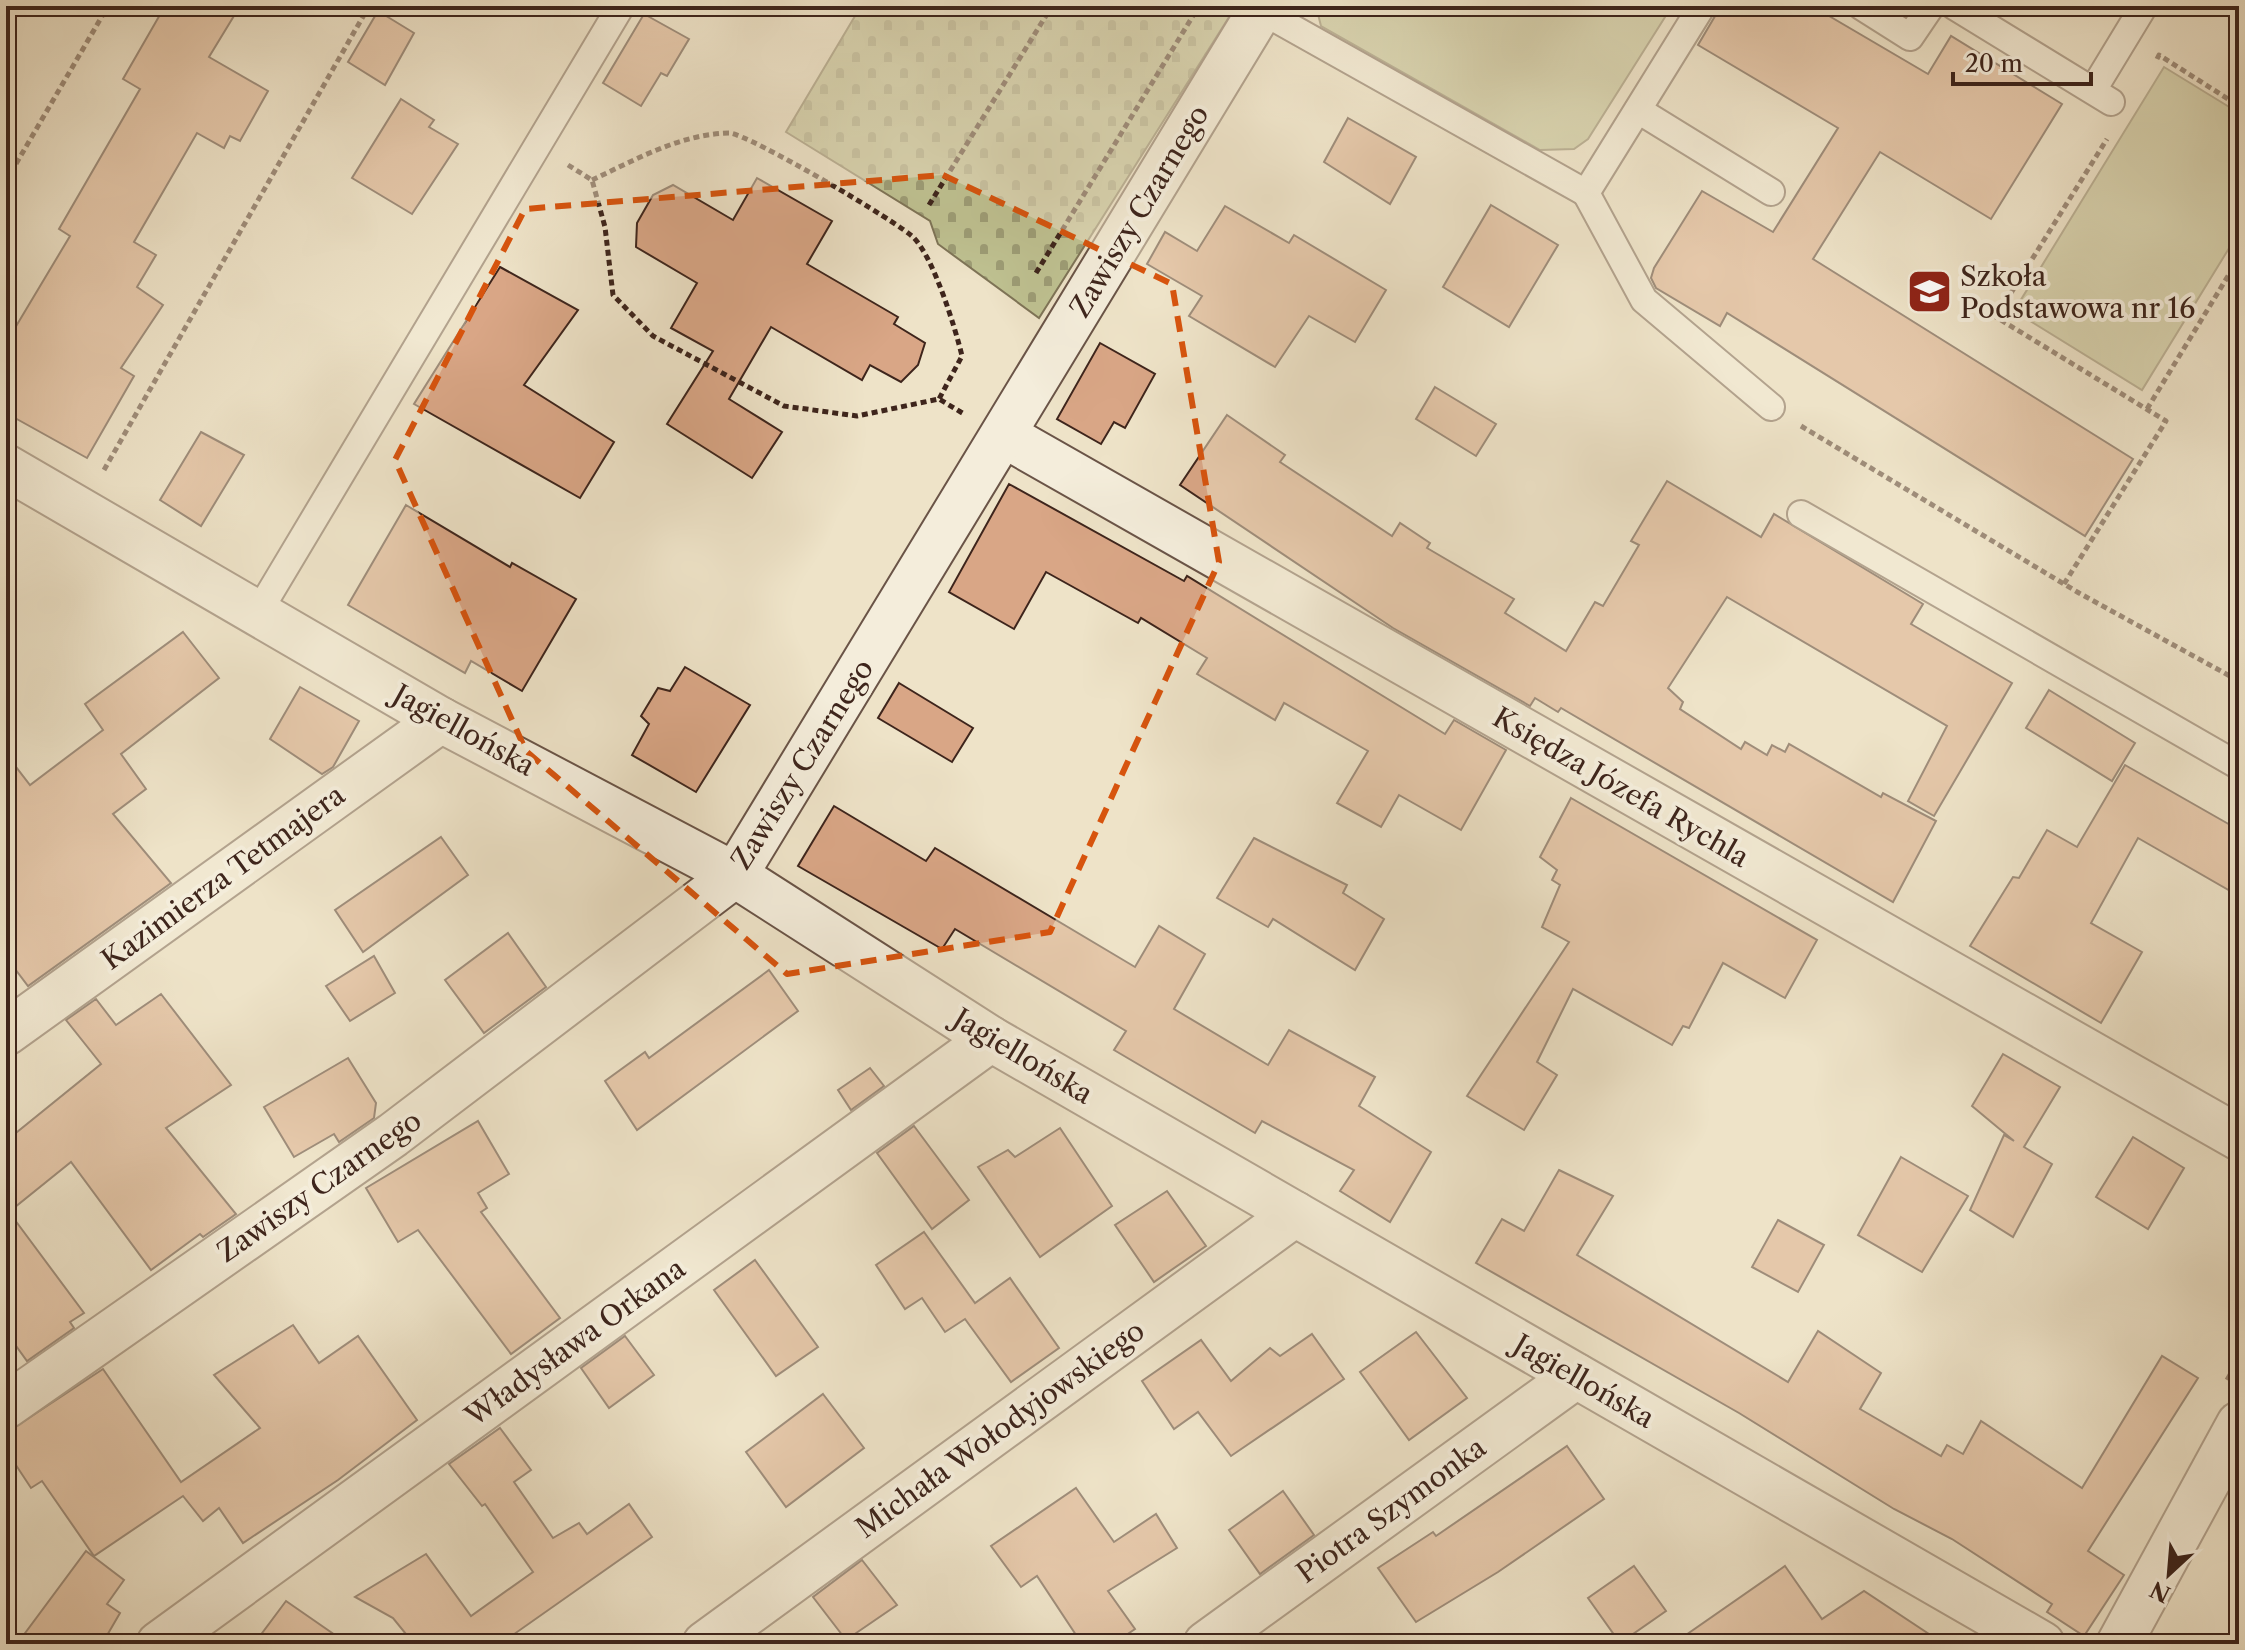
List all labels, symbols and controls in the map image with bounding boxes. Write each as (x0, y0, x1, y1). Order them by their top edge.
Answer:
scale bar (1953, 36, 2091, 86)
text: 20 m (1965, 49, 2023, 78)
street label: Zawiszy Czarnego (1062, 99, 1216, 323)
place label: Szkoła Podstawowa nr 16 (1960, 259, 2195, 325)
school or university icon: Szkoła Podstawowa nr 16 (1905, 268, 1953, 316)
street label: Zawiszy Czarnego (724, 653, 880, 875)
street label: Jagiellońska (384, 675, 541, 783)
street label: Księdza Józefa Rychla (1487, 700, 1755, 874)
street label: Kazimierza Tetmajera (95, 777, 351, 977)
street label: Jagiellońska (944, 999, 1099, 1111)
street label: Zawiszy Czarnego (211, 1103, 427, 1269)
street label: Władysława Orkana (458, 1251, 692, 1434)
street label: Michała Wołodyjowskiego (849, 1313, 1151, 1545)
street label: Jagiellońska (1504, 1325, 1661, 1435)
street label: Piotra Szymonka (1290, 1430, 1492, 1590)
north arrow (2129, 1534, 2209, 1614)
text: N (2146, 1575, 2175, 1608)

